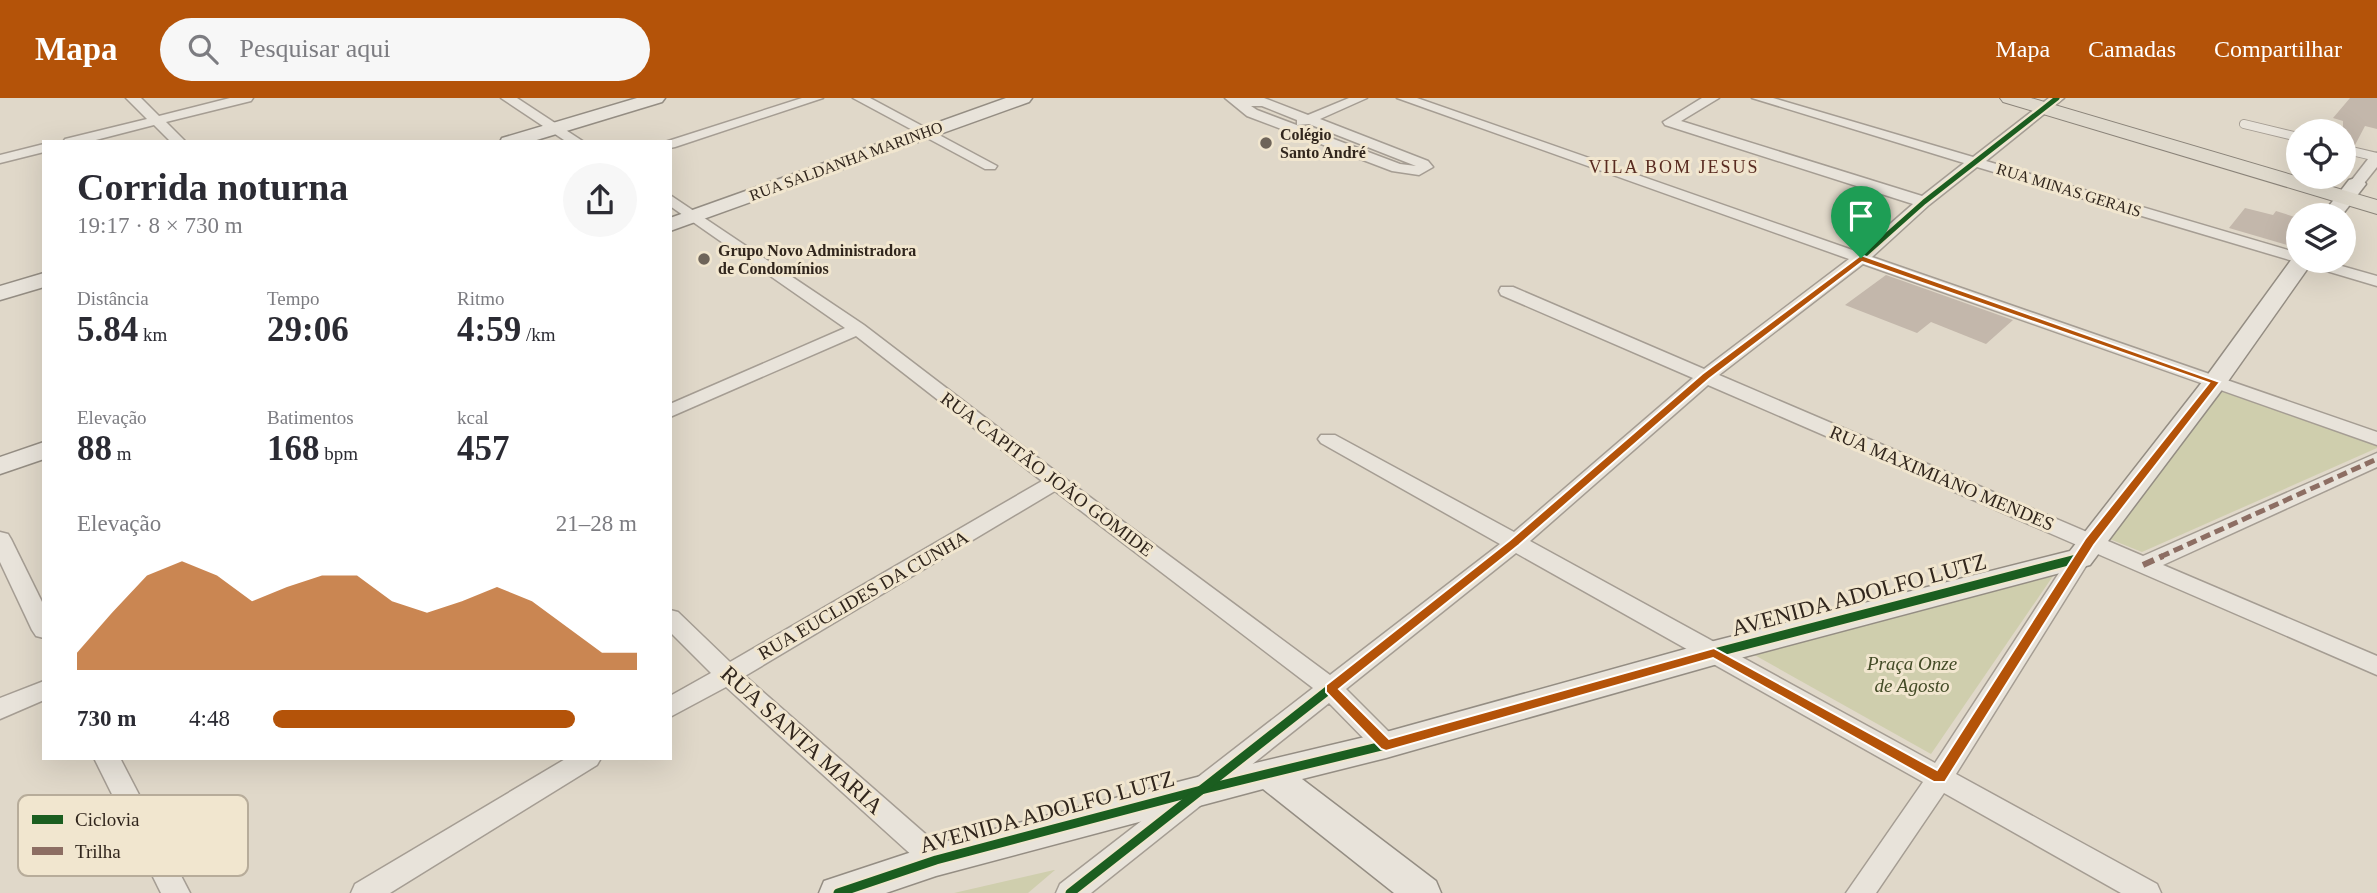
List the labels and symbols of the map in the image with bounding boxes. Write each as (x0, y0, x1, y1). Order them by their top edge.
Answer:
street label: RUA SALDANHA MARINHO (747, 118, 945, 204)
place label: Colégio Santo André (1280, 126, 1366, 161)
marker: Colégio Santo André (1258, 135, 1274, 151)
district label: VILA BOM JESUS (1588, 157, 1760, 177)
street label: RUA MINAS GERAIS (1995, 160, 2143, 220)
pin (1831, 186, 1891, 258)
place label: Grupo Novo Administradora de Condomínios (718, 242, 916, 277)
marker: Grupo Novo Administradora de Condomínios (696, 251, 712, 267)
street label: RUA CAPITÃO JOÃO GOMIDE (937, 387, 1157, 561)
street label: RUA MAXIMIANO MENDES (1827, 421, 2057, 535)
street label: RUA EUCLIDES DA CUNHA (754, 526, 972, 664)
street label: AVENIDA ADOLFO LUTZ (1729, 549, 1989, 641)
park label: Praça Onze de Agosto (1866, 653, 1957, 696)
street label: RUA SANTA MARIA (716, 661, 888, 819)
street label: AVENIDA ADOLFO LUTZ (917, 766, 1177, 858)
legend (18, 795, 248, 876)
text: Ciclovia (75, 809, 140, 830)
text: Trilha (75, 841, 121, 862)

